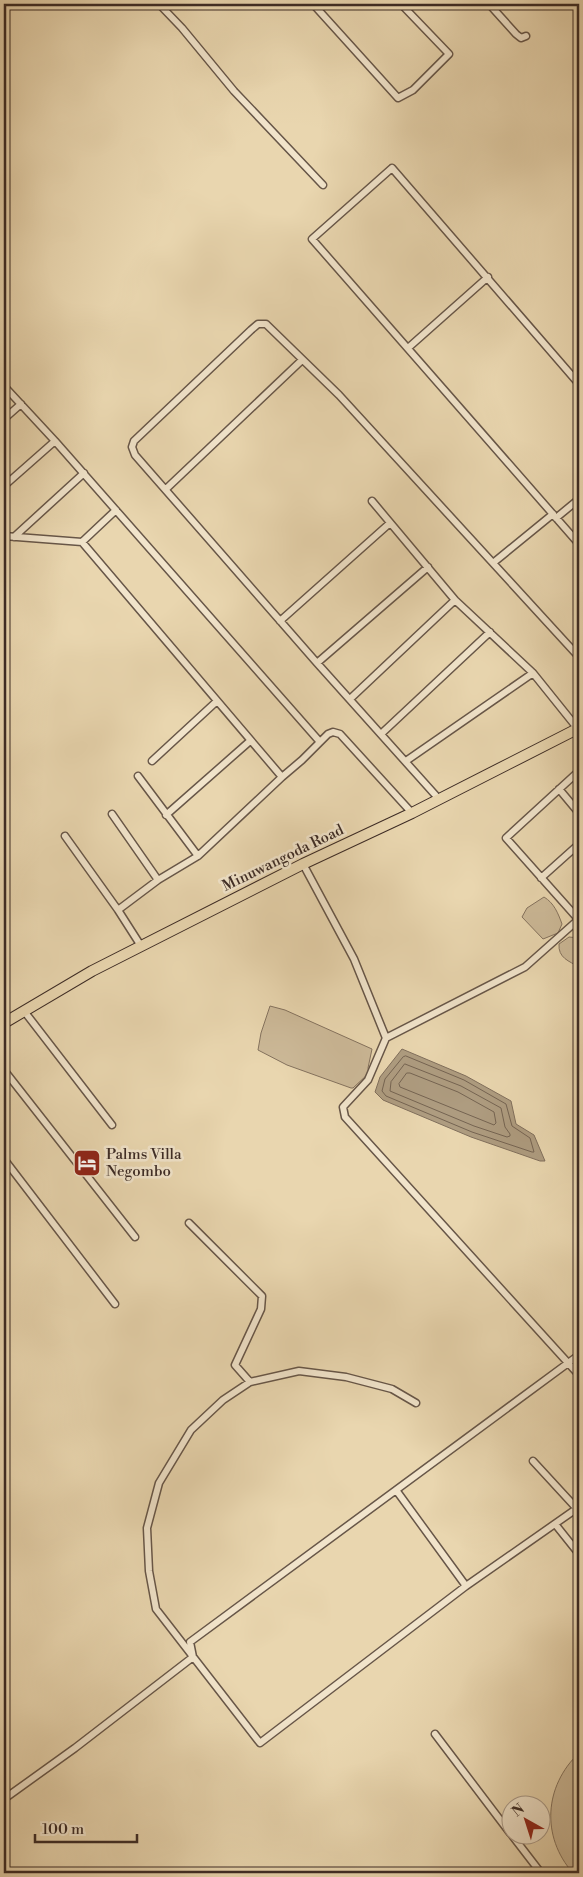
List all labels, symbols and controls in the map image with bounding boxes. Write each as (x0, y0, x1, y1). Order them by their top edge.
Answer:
street label: Minuwangoda Road (219, 820, 347, 896)
place label: Palms Villa Negombo (106, 1145, 182, 1181)
hotel icon: Palms Villa Negombo (72, 1148, 102, 1178)
north arrow (500, 1794, 550, 1844)
text: N (508, 1800, 528, 1821)
scale bar (35, 1812, 138, 1844)
text: 100 m (42, 1820, 84, 1839)

